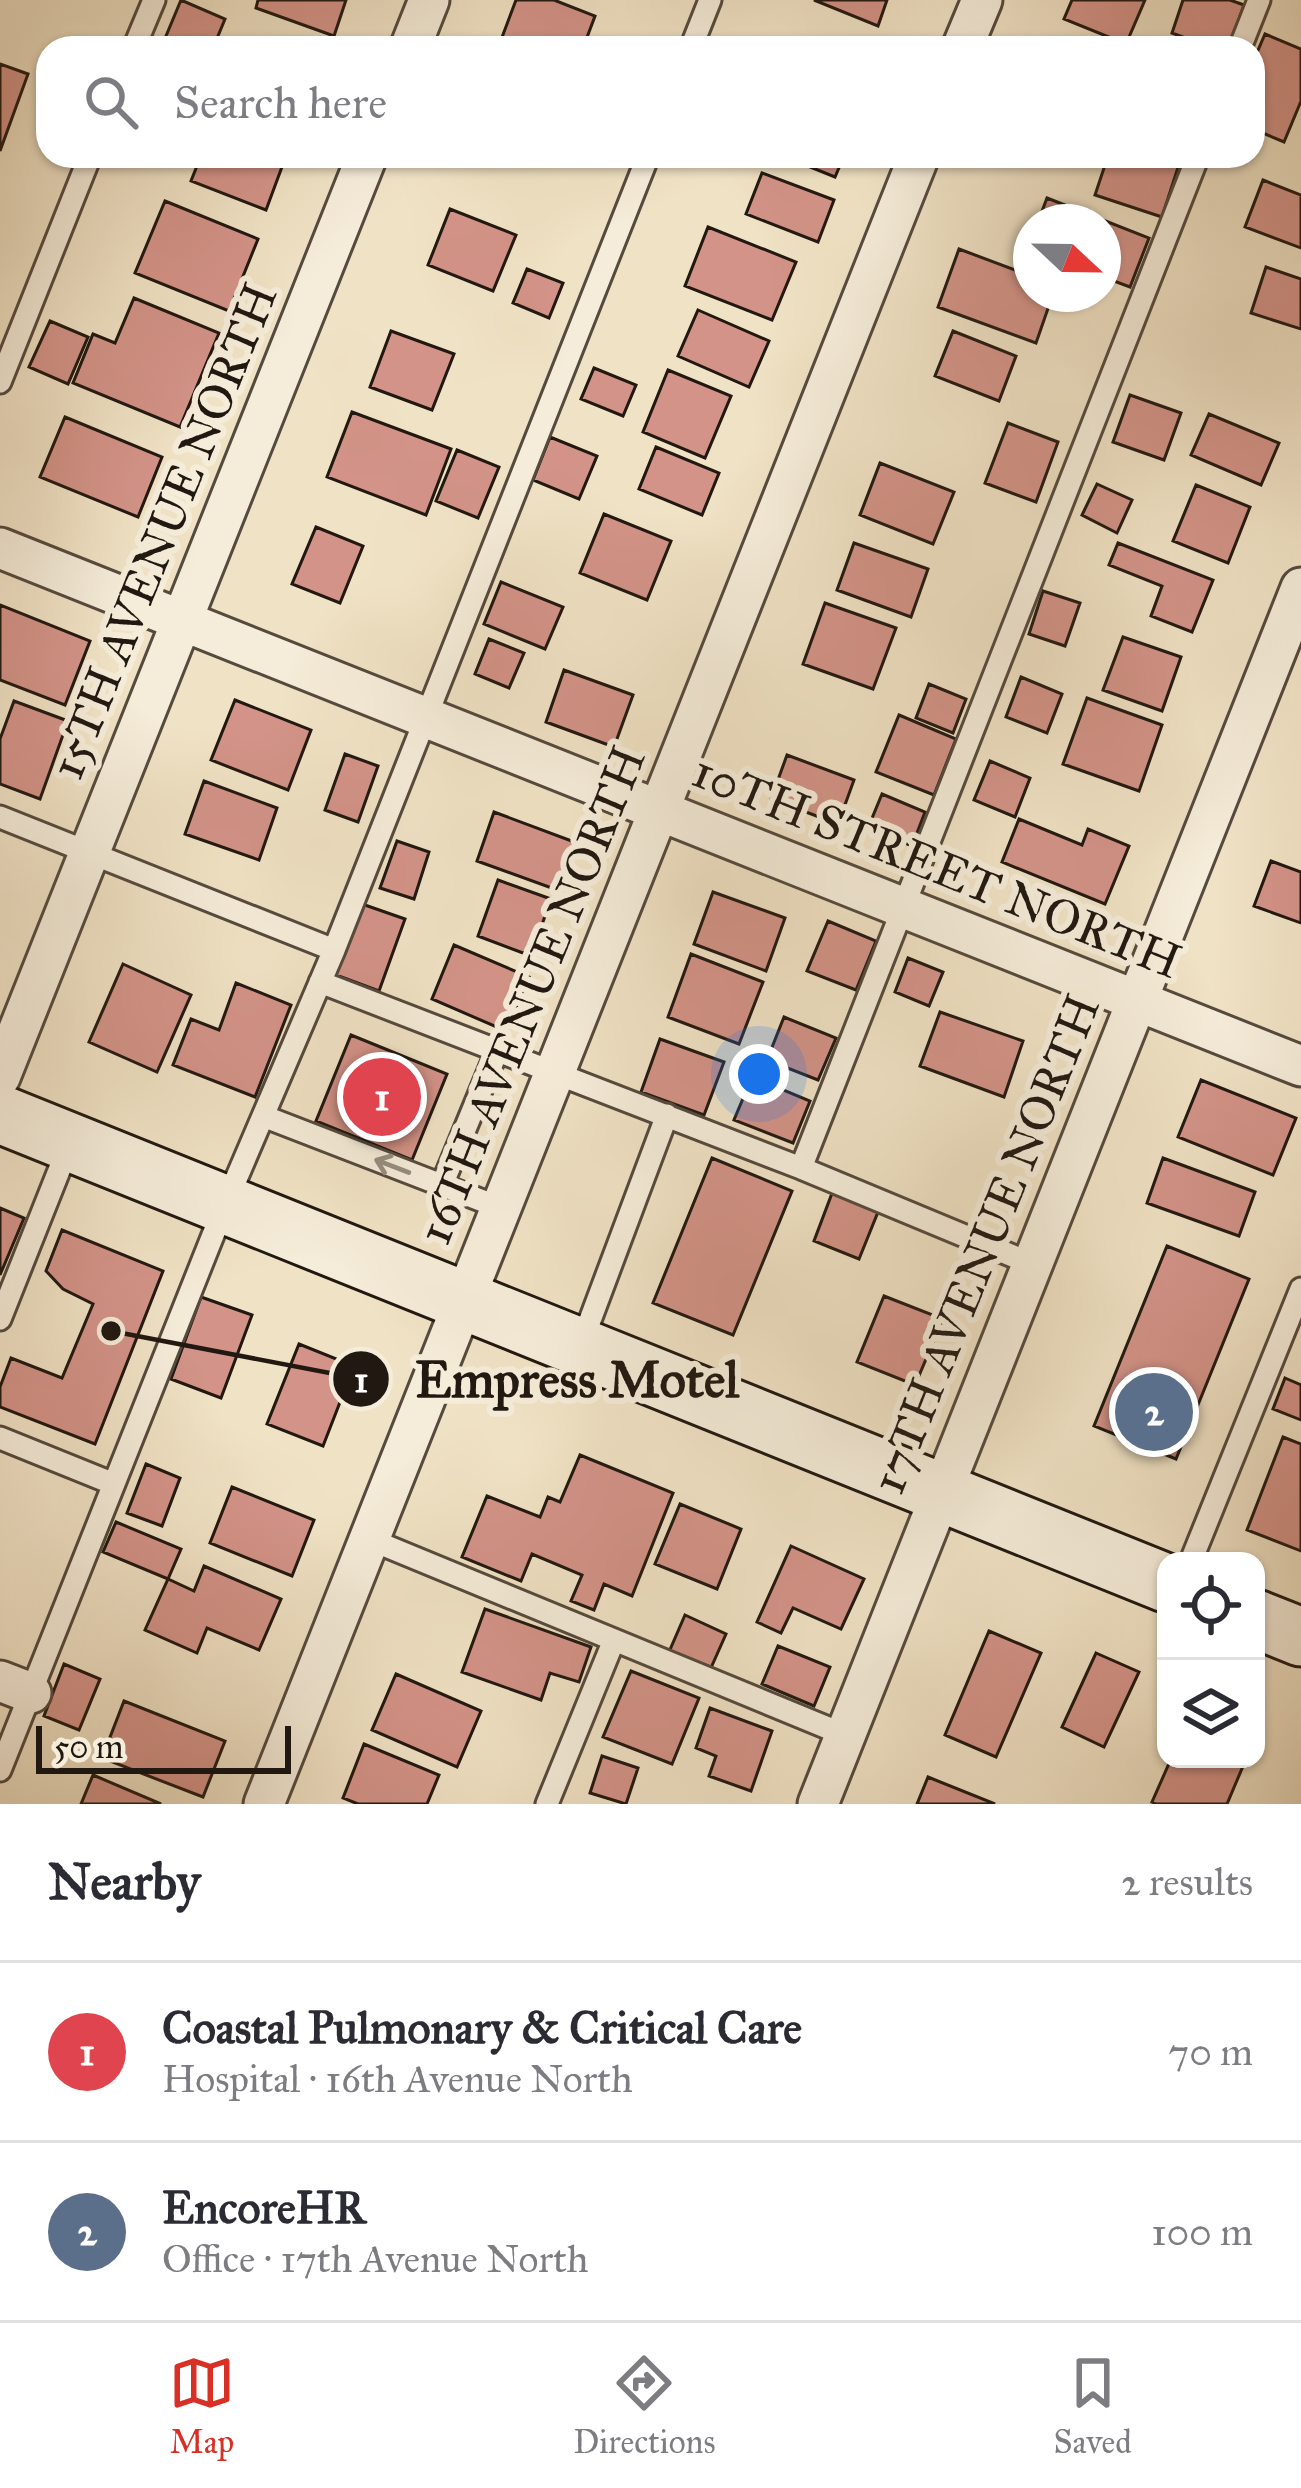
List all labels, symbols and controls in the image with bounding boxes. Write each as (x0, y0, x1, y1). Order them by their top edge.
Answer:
search box (36, 36, 1265, 168)
icon: search (78, 69, 144, 135)
text: Search here (174, 75, 387, 130)
north arrow (1013, 204, 1121, 312)
street label: 15TH AVENUE NORTH (37, 275, 289, 787)
street label: 16TH AVENUE NORTH (404, 737, 658, 1253)
street label: 10TH STREET NORTH (684, 741, 1190, 991)
street label: 17TH AVENUE NORTH (858, 986, 1112, 1502)
your location (729, 1044, 789, 1104)
pin: 1 (343, 1052, 421, 1142)
one-way arrow (374, 1154, 411, 1175)
callout: Empress Motel (331, 1336, 763, 1423)
text: Empress Motel (415, 1349, 740, 1411)
text: 1 (354, 1358, 368, 1402)
pin: 2 (1115, 1367, 1193, 1457)
map controls (1157, 1552, 1265, 1768)
button: locate (1157, 1552, 1265, 1660)
button: layers (1157, 1660, 1265, 1768)
scale bar (36, 1720, 291, 1773)
text: 50 m (54, 1727, 123, 1767)
text: Nearby (48, 1851, 200, 1913)
text: 2 results (1121, 1858, 1253, 1906)
text: Coastal Pulmonary & Critical Care (162, 2000, 802, 2055)
text: 1 (79, 2028, 95, 2076)
text: 70 m (1168, 2028, 1253, 2076)
text: Hospital · 16th Avenue North (162, 2055, 633, 2103)
text: EncoreHR (162, 2180, 366, 2235)
text: 2 (77, 2208, 97, 2256)
text: 100 m (1151, 2208, 1253, 2256)
text: Office · 17th Avenue North (162, 2235, 589, 2283)
tab: Map (169, 2350, 235, 2462)
tab: Directions (573, 2350, 715, 2462)
tab: Saved (1054, 2350, 1132, 2462)

